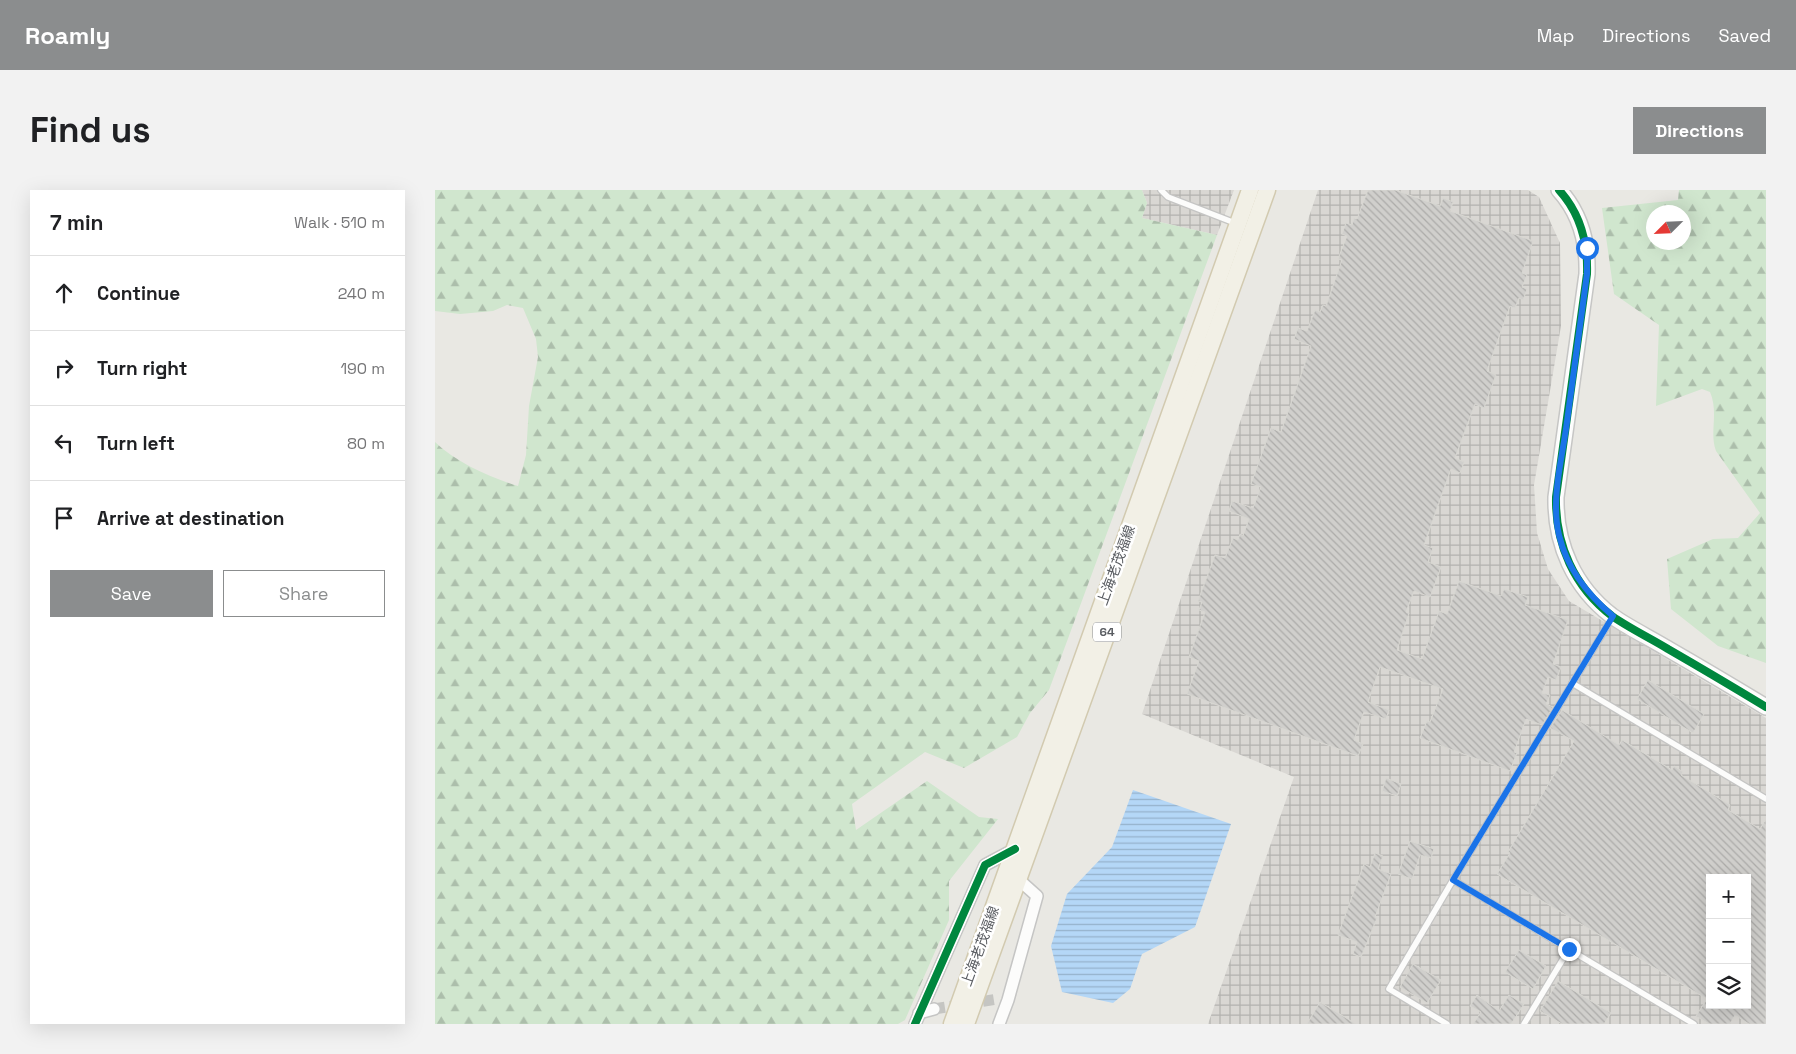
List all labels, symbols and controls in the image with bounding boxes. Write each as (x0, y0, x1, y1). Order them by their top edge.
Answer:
text: Roamly (25, 20, 110, 51)
text: Map (1537, 24, 1574, 47)
text: Directions (1602, 24, 1691, 47)
text: Saved (1719, 24, 1771, 47)
button: Directions (1633, 107, 1766, 154)
text: Find us (30, 108, 151, 152)
north arrow (1646, 205, 1691, 250)
text: 7 min (50, 209, 103, 236)
text: Walk · 510 m (294, 212, 385, 233)
route start (1576, 237, 1599, 260)
icon: ahead (50, 279, 78, 307)
text: Continue (97, 281, 180, 306)
text: 240 m (338, 283, 385, 304)
icon: right (50, 354, 78, 382)
text: Turn right (97, 356, 187, 381)
text: 190 m (340, 358, 385, 379)
icon: left (50, 429, 78, 457)
text: Turn left (97, 431, 175, 456)
text: 80 m (347, 433, 385, 454)
icon: arrive (50, 504, 78, 532)
text: Arrive at destination (97, 506, 285, 531)
street label: 上海老茂福線 (1093, 522, 1139, 608)
button: Save (50, 570, 213, 617)
button: Share (223, 570, 385, 617)
road number: 64 (1093, 622, 1121, 642)
map controls (1706, 874, 1751, 1009)
button: + (1706, 874, 1751, 919)
street label: 上海老茂福線 (957, 903, 1003, 989)
button: − (1706, 919, 1751, 964)
route end (1558, 938, 1581, 961)
button: layers (1706, 964, 1751, 1009)

